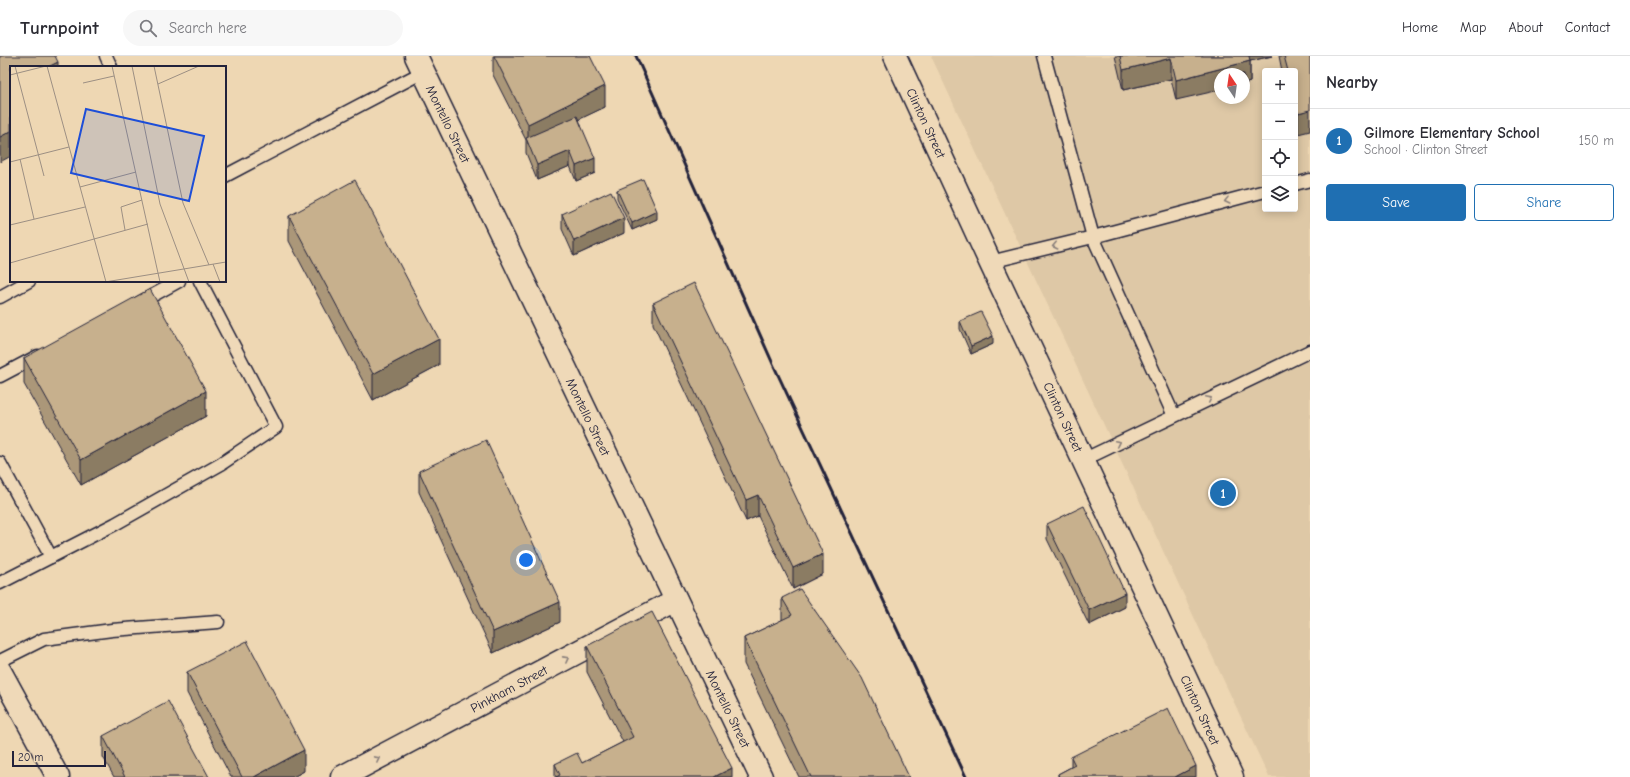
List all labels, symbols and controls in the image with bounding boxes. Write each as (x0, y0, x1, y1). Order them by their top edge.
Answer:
search box (123, 10, 403, 46)
text: Turnpoint (20, 17, 99, 39)
icon: search (137, 17, 159, 39)
text: Search here (169, 19, 247, 37)
text: Home (1402, 19, 1438, 36)
text: Map (1460, 19, 1486, 36)
text: About (1508, 19, 1543, 36)
text: Contact (1565, 19, 1610, 36)
inset map (10, 66, 226, 282)
north arrow (1214, 68, 1250, 104)
map controls (1262, 68, 1298, 212)
button: + (1262, 68, 1298, 104)
text: Nearby (1326, 73, 1377, 92)
street label: Montello Street (423, 83, 474, 166)
street label: Clinton Street (903, 86, 949, 161)
button: − (1262, 104, 1298, 140)
text: Gilmore Elementary School (1364, 124, 1540, 142)
text: 1 (1336, 133, 1342, 148)
text: 150 m (1579, 133, 1614, 148)
button: locate (1262, 140, 1298, 176)
text: School · Clinton Street (1364, 142, 1487, 157)
button: layers (1262, 176, 1298, 212)
button: Save (1326, 184, 1466, 221)
button: Share (1474, 184, 1614, 221)
one-way arrow (1224, 196, 1231, 205)
one-way arrow (1052, 241, 1058, 249)
street label: Montello Street (563, 376, 614, 459)
street label: Clinton Street (1040, 380, 1086, 455)
one-way arrow (1205, 396, 1212, 404)
one-way arrow (1114, 440, 1121, 448)
pin: 1 (1210, 478, 1236, 508)
your location (516, 550, 536, 570)
one-way arrow (562, 656, 569, 663)
street label: Pinkham Street (468, 662, 551, 716)
street label: Montello Street (703, 668, 754, 751)
street label: Clinton Street (1177, 673, 1223, 748)
scale bar (12, 749, 106, 768)
text: 20 m (18, 751, 43, 764)
one-way arrow (373, 756, 380, 763)

